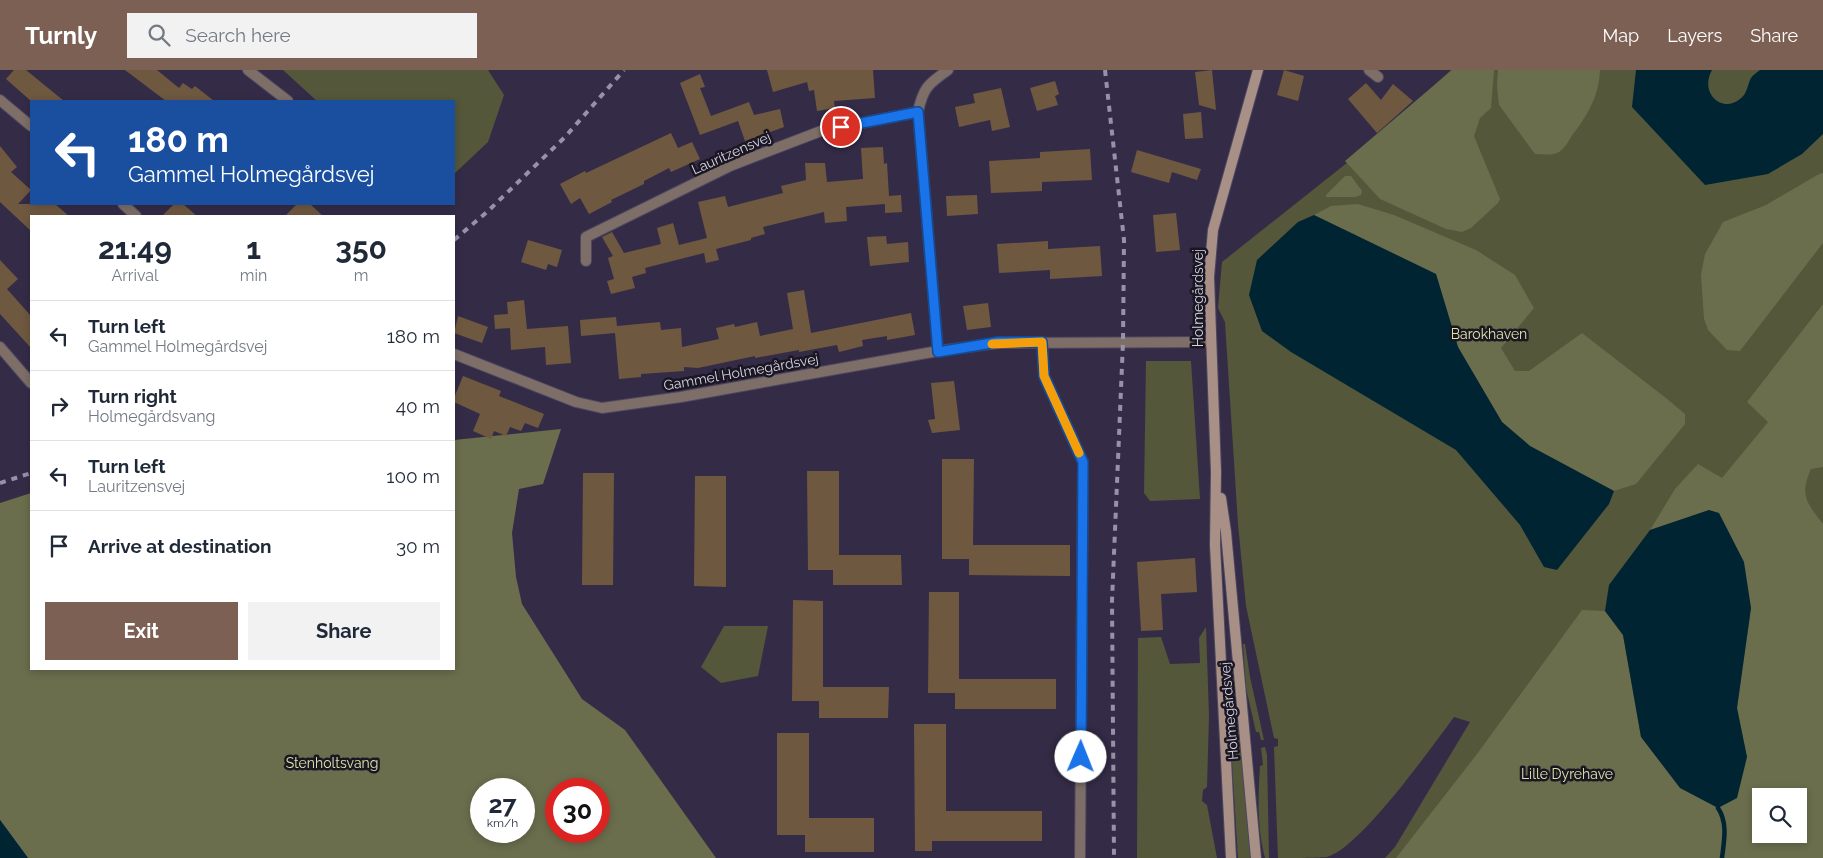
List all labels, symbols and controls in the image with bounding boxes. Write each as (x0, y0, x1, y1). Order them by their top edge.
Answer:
search box (127, 13, 477, 58)
text: Turnly (25, 21, 97, 50)
icon: search (145, 21, 173, 49)
text: Search here (185, 24, 291, 46)
text: Map (1603, 25, 1639, 46)
text: Layers (1667, 25, 1722, 46)
text: Share (1750, 25, 1798, 46)
pin (820, 106, 862, 148)
icon: arrive (827, 113, 855, 141)
text: 180 m (128, 119, 229, 160)
icon: left (45, 120, 110, 185)
street label: Lauritzensvej (689, 128, 773, 178)
text: Gammel Holmegårdsvej (128, 161, 375, 187)
text: 21:49 (98, 231, 172, 266)
text: 1 (246, 231, 261, 266)
text: 350 (335, 231, 387, 266)
street label: Holmegårdsvej (1190, 249, 1206, 347)
text: Arrival (111, 266, 158, 285)
text: min (240, 266, 267, 285)
text: m (354, 266, 369, 285)
text: Turn left (88, 315, 165, 337)
icon: left (45, 322, 73, 350)
text: 180 m (387, 325, 440, 347)
park label: Barokhaven (1451, 326, 1527, 342)
text: Gammel Holmegårdsvej (88, 337, 267, 356)
street label: Gammel Holmegårdsvej (662, 350, 820, 394)
text: Turn right (88, 385, 177, 407)
icon: right (45, 392, 73, 420)
text: 40 m (396, 395, 440, 417)
text: Holmegårdsvang (88, 407, 215, 426)
text: Turn left (88, 455, 165, 477)
icon: left (45, 462, 73, 490)
text: 100 m (386, 465, 440, 487)
text: Lauritzensvej (88, 477, 185, 496)
icon: arrive (45, 532, 73, 560)
text: Arrive at destination (88, 535, 272, 557)
text: 30 m (396, 535, 440, 557)
button: Exit (45, 602, 238, 660)
button: Share (248, 602, 440, 660)
street label: Holmegårdsvej (1217, 661, 1241, 761)
position arrow (1054, 730, 1106, 782)
park label: Stenholtsvang (286, 755, 378, 771)
park label: Lille Dyrehave (1521, 766, 1613, 782)
speed limit sign: 30 (545, 778, 610, 843)
map controls (1752, 788, 1807, 843)
button: search (1752, 788, 1807, 843)
text: 27 (488, 789, 517, 819)
text: km/h (487, 816, 518, 830)

